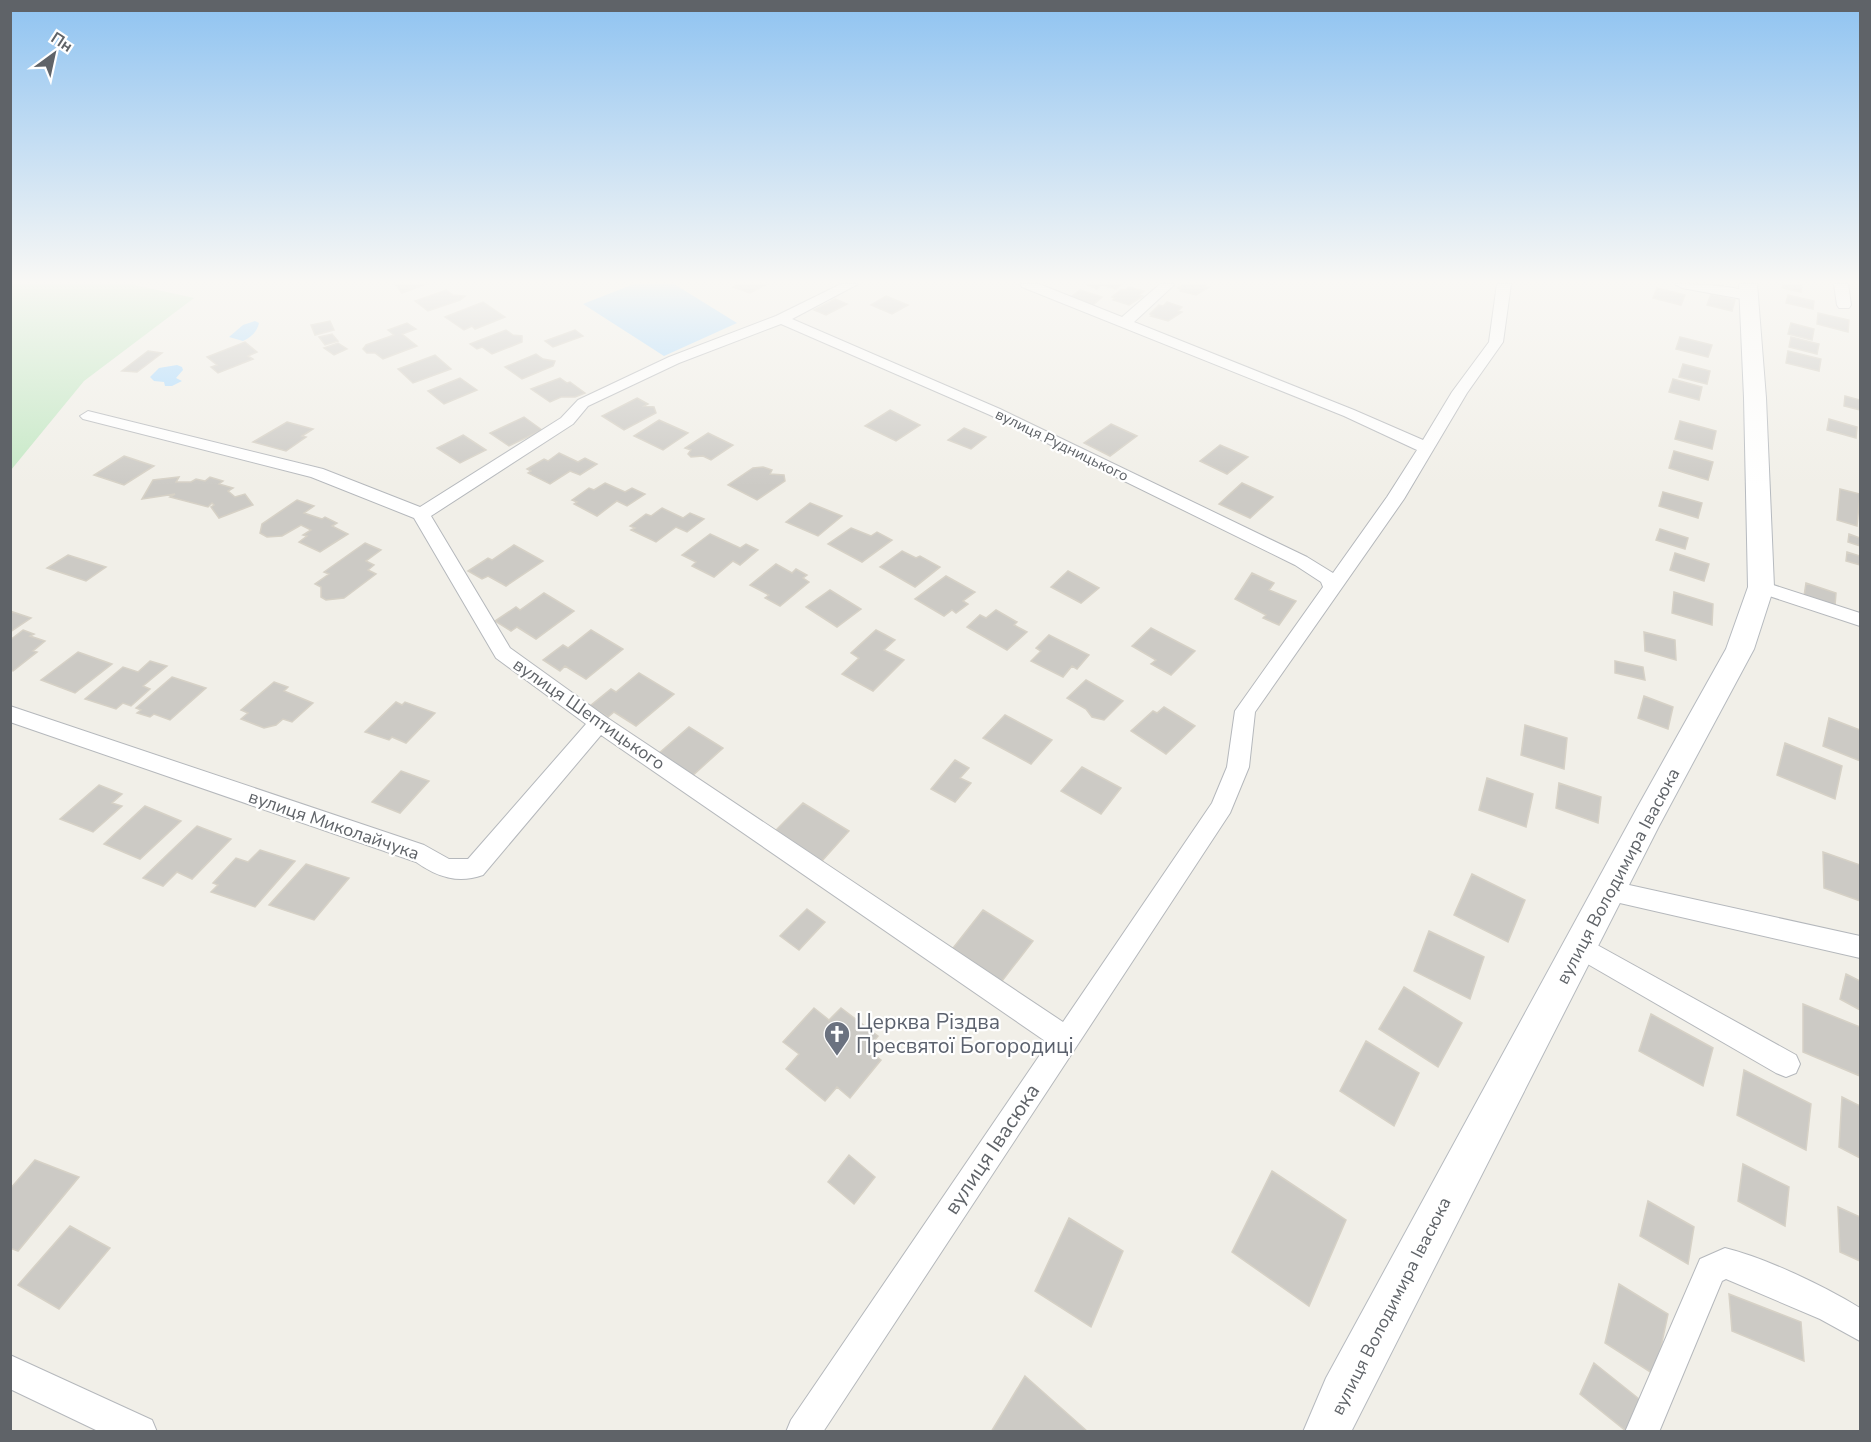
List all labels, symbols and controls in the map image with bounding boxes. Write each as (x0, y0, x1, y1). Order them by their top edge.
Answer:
north arrow (24, 24, 84, 84)
text: Пн (46, 27, 77, 57)
street label: вулиця Рудницького (992, 404, 1132, 486)
street label: вулиця Шептицького (508, 652, 670, 776)
street label: вулиця Володимира Івасюка (1551, 764, 1685, 988)
street label: вулиця Миколайчука (245, 784, 423, 866)
place label: Церква Різдва Пресвятої Богородиці (856, 1008, 1074, 1060)
church icon: Церква Різдва Пресвятої Богородиці (822, 1019, 852, 1057)
street label: вулиця Івасюка (938, 1078, 1046, 1220)
street label: вулиця Володимира Івасюка (1325, 1193, 1457, 1419)

